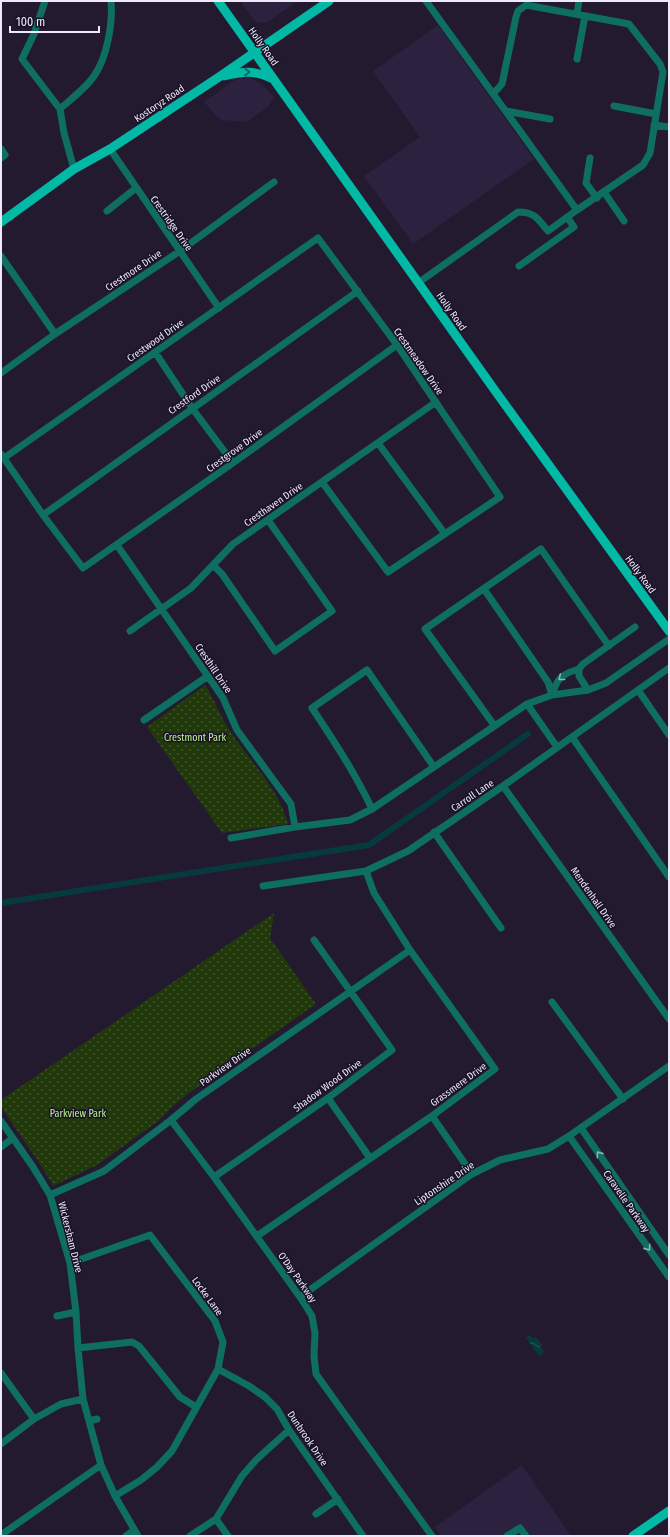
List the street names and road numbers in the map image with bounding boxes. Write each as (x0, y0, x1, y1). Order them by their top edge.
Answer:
street label: Holly Road (246, 25, 281, 68)
street label: Kostoryz Road (132, 83, 187, 125)
street label: Crestridge Drive (148, 194, 195, 254)
street label: Crestmore Drive (103, 248, 164, 294)
street label: Holly Road (434, 290, 469, 333)
street label: Crestwood Drive (125, 317, 186, 365)
street label: Crestmeadow Drive (391, 326, 446, 397)
street label: Crestford Drive (166, 372, 223, 417)
street label: Crestgrove Drive (204, 426, 265, 475)
street label: Cresthaven Drive (242, 480, 305, 529)
street label: Holly Road (622, 553, 658, 596)
street label: Cresthill Drive (192, 641, 234, 696)
street label: Carroll Lane (449, 777, 496, 814)
street label: Mendenhall Drive (568, 865, 619, 930)
street label: Parkview Drive (198, 1045, 254, 1089)
street label: Shadow Wood Drive (291, 1057, 364, 1115)
street label: Grassmere Drive (428, 1060, 489, 1109)
street label: Liptonshire Drive (412, 1159, 477, 1208)
street label: Caravelle Parkway (600, 1168, 652, 1235)
street label: Wickersham Drive (55, 1200, 85, 1274)
street label: O'Day Parkway (275, 1250, 319, 1306)
street label: Locke Lane (189, 1275, 225, 1318)
street label: Dunbrook Drive (284, 1409, 330, 1468)

